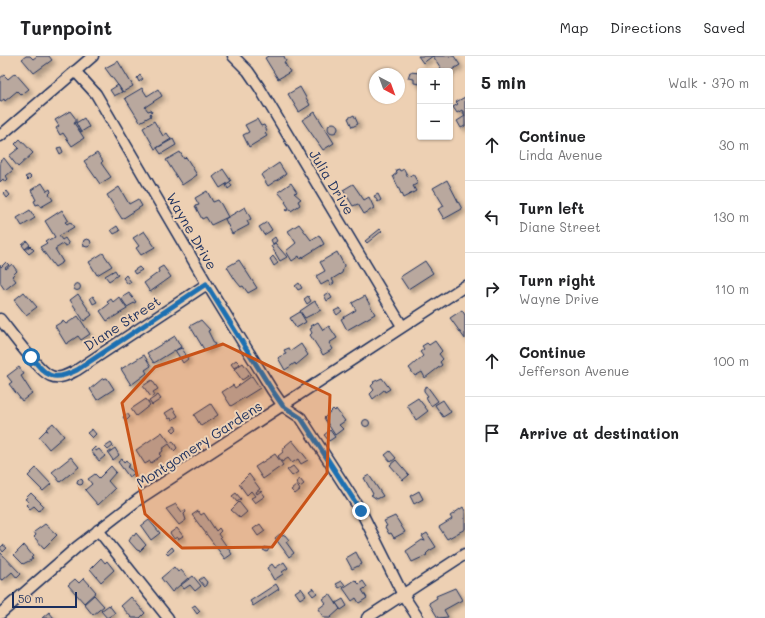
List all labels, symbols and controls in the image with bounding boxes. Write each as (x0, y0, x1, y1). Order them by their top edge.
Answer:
text: Turnpoint (20, 15, 112, 40)
text: Map (560, 18, 588, 37)
text: Directions (610, 18, 681, 37)
text: Saved (703, 18, 745, 37)
north arrow (369, 68, 405, 104)
map controls (417, 68, 453, 140)
button: + (417, 68, 453, 104)
text: 5 min (481, 71, 526, 93)
text: Walk · 370 m (668, 74, 749, 91)
button: − (417, 104, 453, 140)
text: Continue (519, 126, 586, 146)
icon: ahead (481, 134, 503, 156)
text: 30 m (719, 136, 749, 153)
street label: Julia Drive (305, 146, 359, 218)
text: Linda Avenue (519, 146, 603, 163)
street label: Wayne Drive (162, 189, 222, 273)
text: Turn left (519, 198, 584, 218)
icon: left (481, 206, 503, 228)
text: 130 m (713, 208, 749, 225)
text: Diane Street (519, 218, 601, 235)
text: Turn right (519, 270, 596, 290)
icon: right (481, 278, 503, 300)
text: 110 m (715, 280, 749, 297)
text: Wayne Drive (519, 290, 599, 307)
street label: Diane Street (80, 291, 164, 355)
text: Continue (519, 342, 586, 362)
route start (22, 348, 40, 366)
icon: ahead (481, 350, 503, 372)
text: 100 m (713, 352, 749, 369)
text: Jefferson Avenue (519, 362, 629, 379)
street label: Montgomery Gardens (132, 396, 266, 492)
icon: arrive (481, 422, 503, 444)
text: Arrive at destination (519, 423, 679, 443)
route end (352, 502, 370, 520)
scale bar (12, 590, 77, 609)
text: 50 m (18, 591, 44, 606)

